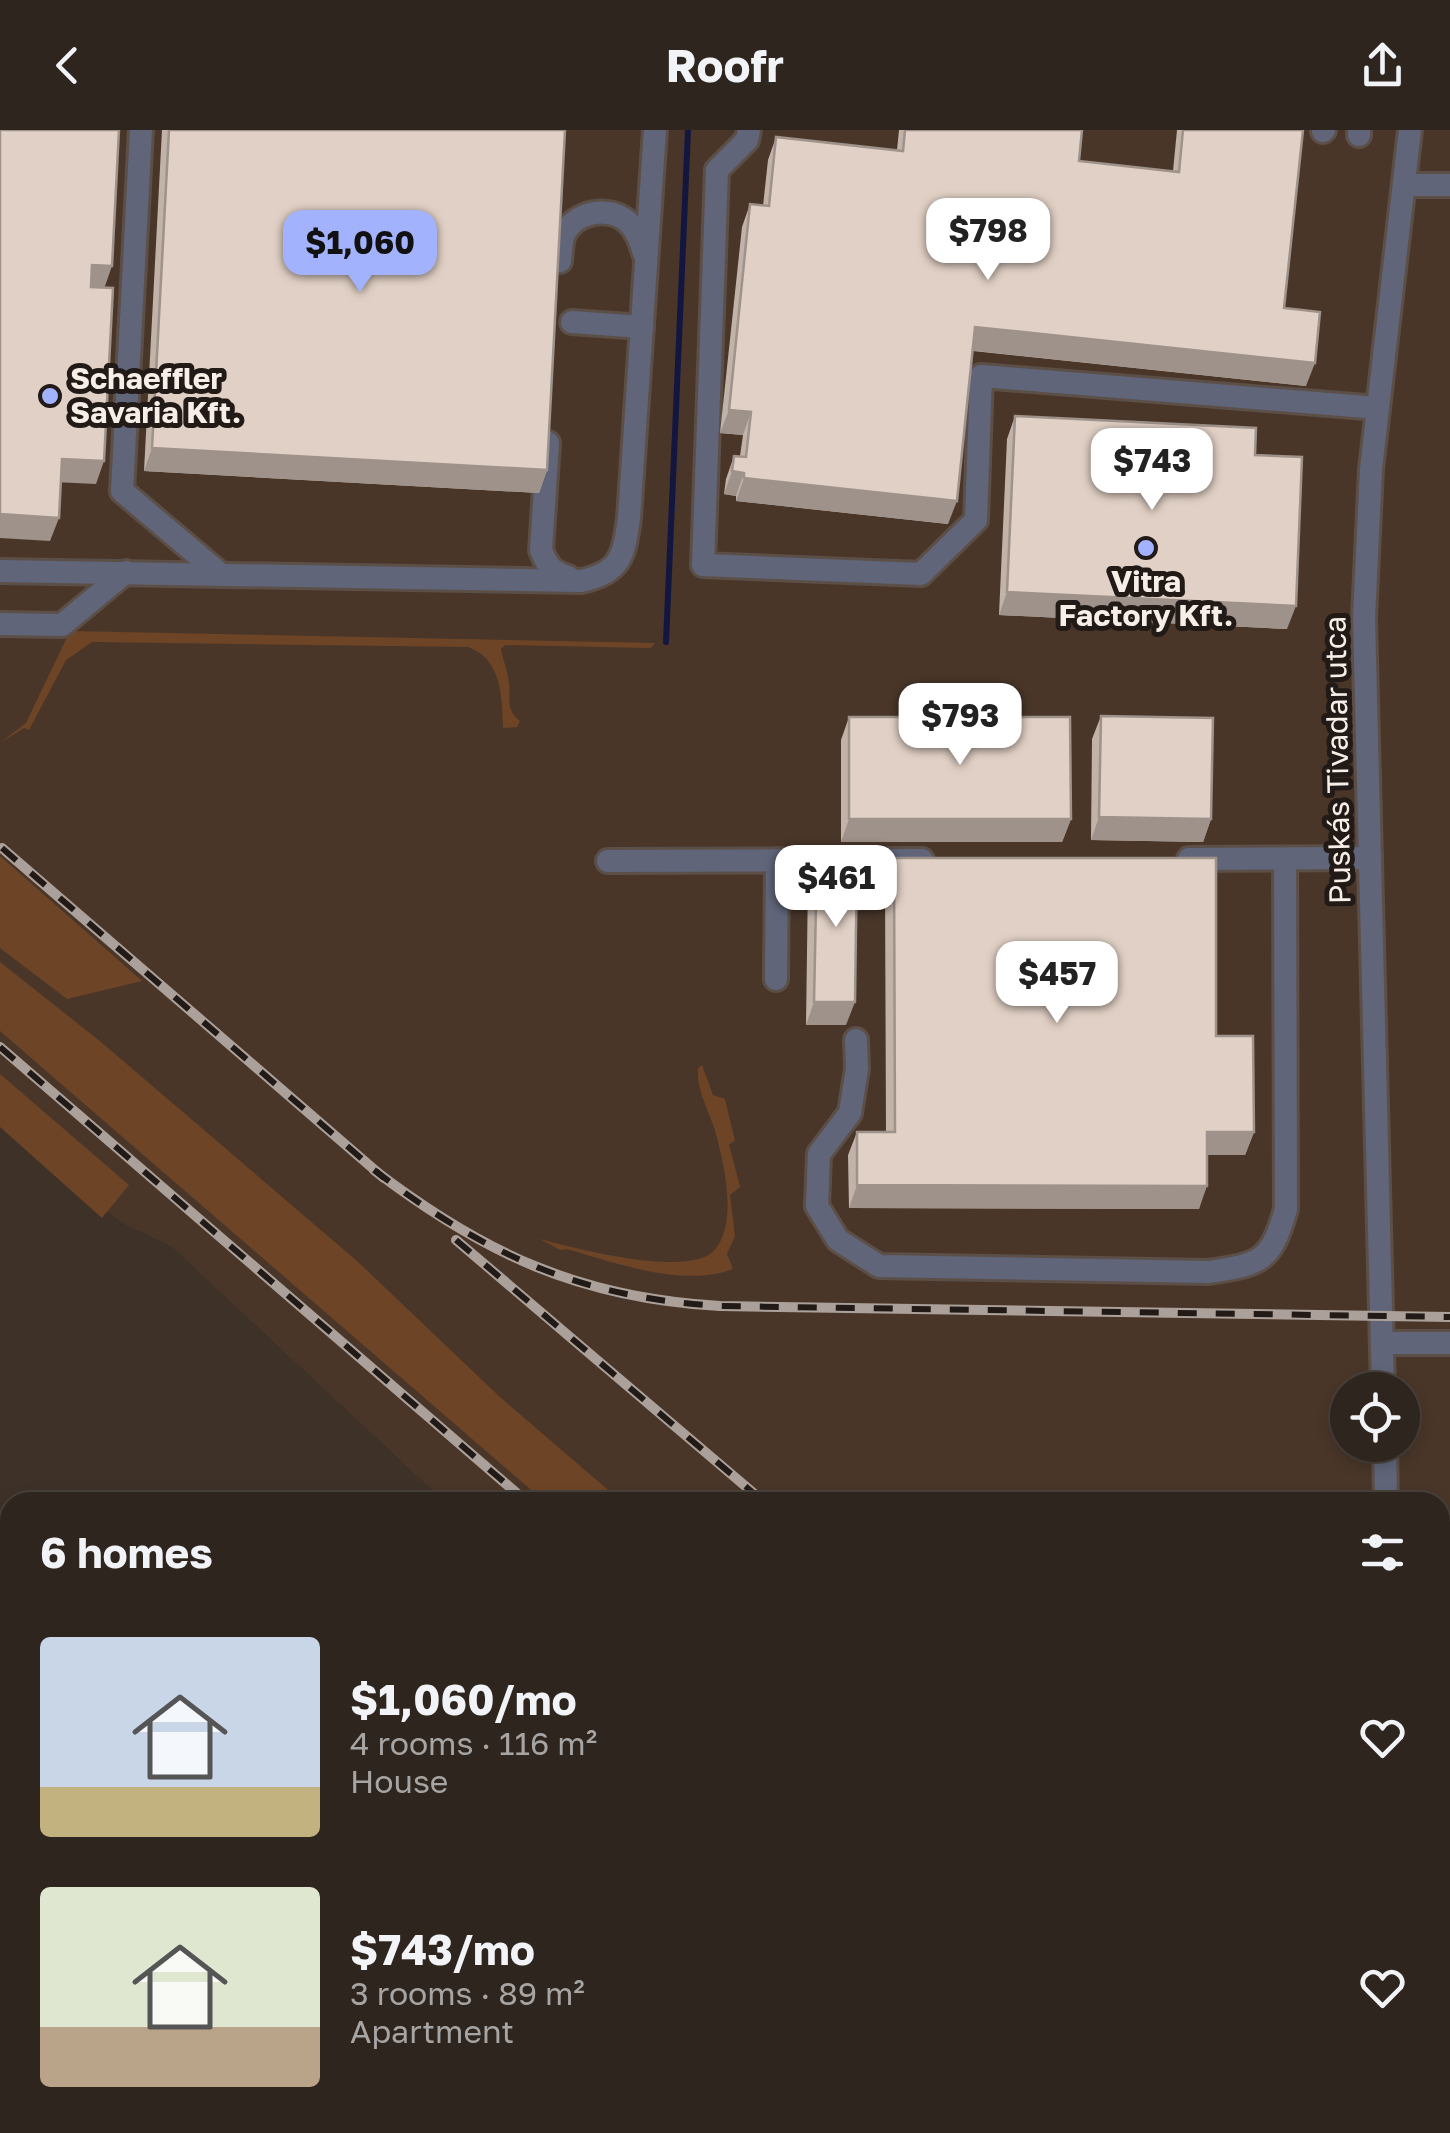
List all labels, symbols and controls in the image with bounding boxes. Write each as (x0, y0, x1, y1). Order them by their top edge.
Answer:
icon: back (40, 38, 95, 93)
text: Roofr (666, 38, 784, 92)
icon: share (1355, 38, 1410, 93)
pin: $798 (929, 198, 1047, 283)
pin: $1,060 (279, 210, 441, 295)
text: $798 (948, 211, 1028, 249)
text: $1,060 (305, 223, 415, 261)
place label: Schaeffler Savaria Kft. (70, 360, 241, 430)
marker: Schaeffler Savaria Kft. (39, 385, 61, 407)
pin: $743 (1093, 428, 1211, 513)
text: $743 (1113, 441, 1191, 479)
marker: Vitra Factory Kft. (1135, 537, 1157, 559)
place label: Vitra Factory Kft. (1059, 563, 1233, 633)
street label: Puskás Tivadar utca (1316, 616, 1358, 904)
pin: $793 (901, 683, 1019, 768)
text: $793 (921, 696, 999, 734)
pin: $461 (777, 845, 895, 930)
text: $461 (797, 858, 875, 896)
pin: $457 (998, 941, 1116, 1026)
text: $457 (1018, 954, 1096, 992)
map controls (1330, 1372, 1420, 1462)
button: locate (1330, 1372, 1420, 1462)
icon: filters (1355, 1525, 1410, 1580)
text: 6 homes (40, 1527, 213, 1577)
text: $1,060/mo (350, 1674, 577, 1724)
icon: home (120, 1677, 240, 1797)
icon: heart (1355, 1710, 1410, 1765)
text: 4 rooms · 116 m² (350, 1724, 597, 1762)
text: House (350, 1762, 448, 1800)
text: $743/mo (350, 1924, 535, 1974)
icon: home (120, 1927, 240, 2047)
icon: heart (1355, 1960, 1410, 2015)
text: 3 rooms · 89 m² (350, 1974, 585, 2012)
text: Apartment (350, 2012, 514, 2050)

